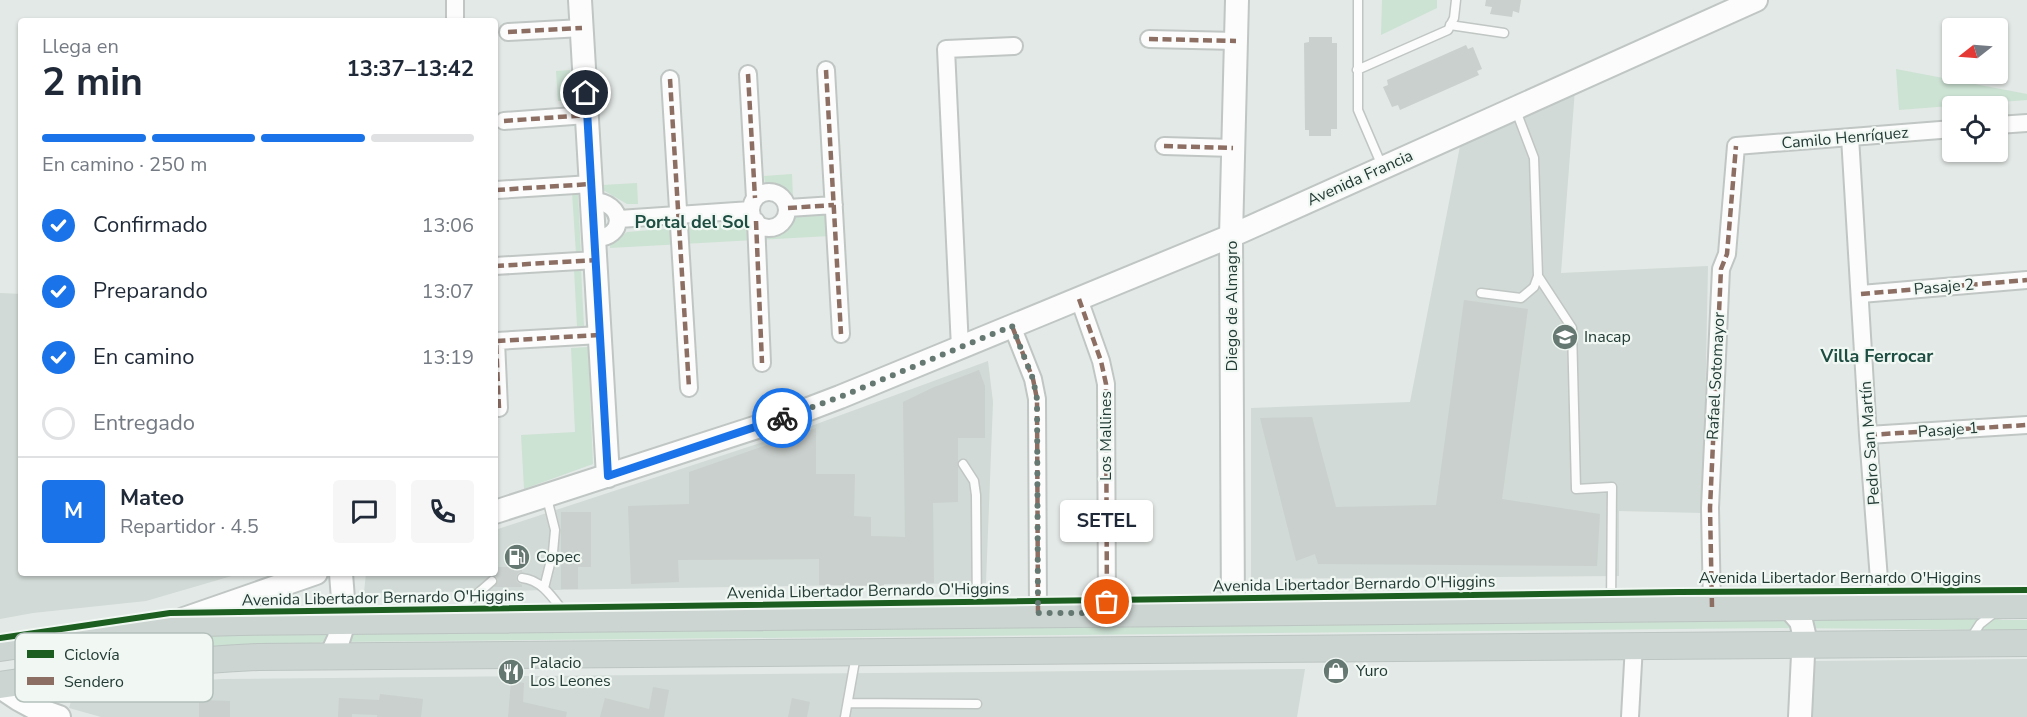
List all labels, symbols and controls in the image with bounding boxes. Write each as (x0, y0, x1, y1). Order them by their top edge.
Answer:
north arrow (1942, 18, 2008, 84)
map controls (1942, 18, 2008, 162)
text: Llega en (42, 33, 119, 60)
text: 13:37–13:42 (346, 54, 474, 84)
text: 2 min (42, 56, 143, 109)
pin (560, 67, 611, 118)
icon: home (569, 76, 602, 109)
button: locate (1942, 96, 2008, 162)
street label: Camilo Henríquez (1781, 121, 1909, 155)
street label: Avenida Francia (1303, 145, 1417, 211)
text: En camino · 250 m (42, 151, 207, 178)
icon: check (42, 209, 75, 242)
text: Confirmado (93, 210, 208, 240)
district label: Portal del Sol (634, 210, 750, 234)
text: 13:06 (421, 212, 474, 239)
street label: Diego de Almagro (1221, 240, 1243, 371)
street label: Pasaje 2 (1913, 273, 1975, 301)
icon: check (42, 275, 75, 308)
text: Preparando (93, 276, 208, 306)
text: 13:07 (421, 278, 474, 305)
street label: Rafael Sotomayor (1702, 311, 1730, 441)
school or university icon: Inacap (1550, 322, 1580, 352)
place label: Inacap (1584, 326, 1631, 348)
icon: check (42, 341, 75, 374)
text: En camino (93, 342, 194, 372)
text: 13:19 (421, 344, 474, 371)
district label: Villa Ferrocar (1820, 344, 1933, 368)
street label: Pedro San Martín (1855, 380, 1885, 506)
courier (752, 388, 812, 448)
street label: Los Mallines (1095, 391, 1117, 481)
icon: bike (766, 402, 799, 435)
text: Entregado (93, 408, 195, 438)
street label: Pasaje 1 (1917, 417, 1979, 443)
button: chat (333, 480, 396, 543)
button: phone (411, 480, 474, 543)
text: Mateo (120, 483, 184, 513)
text: M (64, 496, 83, 526)
callout: SETEL (1060, 500, 1154, 542)
text: SETEL (1076, 507, 1137, 534)
text: Repartidor · 4.5 (120, 513, 259, 540)
fuel station icon: Copec (502, 542, 532, 572)
place label: Copec (536, 546, 581, 568)
street label: Avenida Libertador Bernardo O'Higgins (1699, 567, 1981, 589)
street label: Avenida Libertador Bernardo O'Higgins (1212, 571, 1496, 597)
pin (1081, 576, 1132, 627)
street label: Avenida Libertador Bernardo O'Higgins (726, 578, 1010, 604)
street label: Avenida Libertador Bernardo O'Higgins (241, 585, 525, 611)
icon: bag (1090, 585, 1123, 618)
legend (15, 633, 213, 702)
text: Ciclovía (64, 644, 120, 666)
place label: Palacio Los Leones (530, 652, 611, 692)
shop icon: Yuro (1321, 656, 1351, 686)
restaurant icon: Palacio Los Leones (496, 657, 526, 687)
place label: Yuro (1355, 660, 1388, 682)
text: Sendero (64, 671, 124, 693)

